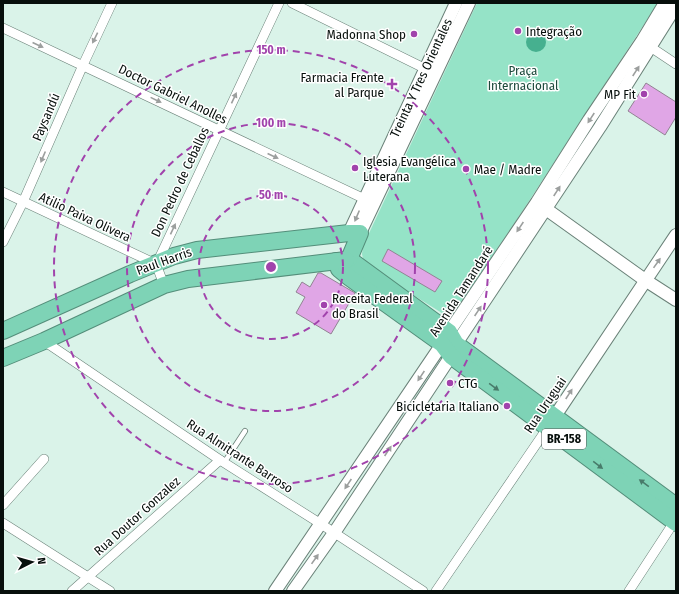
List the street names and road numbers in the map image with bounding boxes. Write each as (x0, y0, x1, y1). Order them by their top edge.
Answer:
street label: Treinta Y Tres Orientales (387, 16, 455, 140)
street label: Doctor Gabriel Anolles (116, 61, 230, 127)
street label: Paysandú (29, 91, 63, 143)
street label: Don Pedro de Ceballos (148, 124, 212, 239)
street label: Atilio Paiva Olivera (37, 189, 133, 245)
street label: Avenida Tamandaré (426, 243, 496, 339)
street label: Paul Harris (134, 244, 194, 278)
street label: Rua Uruguai (521, 374, 569, 436)
street label: Rua Almitrante Barroso (184, 416, 296, 496)
road number: BR-158 (542, 429, 586, 449)
street label: Rua Doutor Gonzalez (91, 474, 183, 558)

